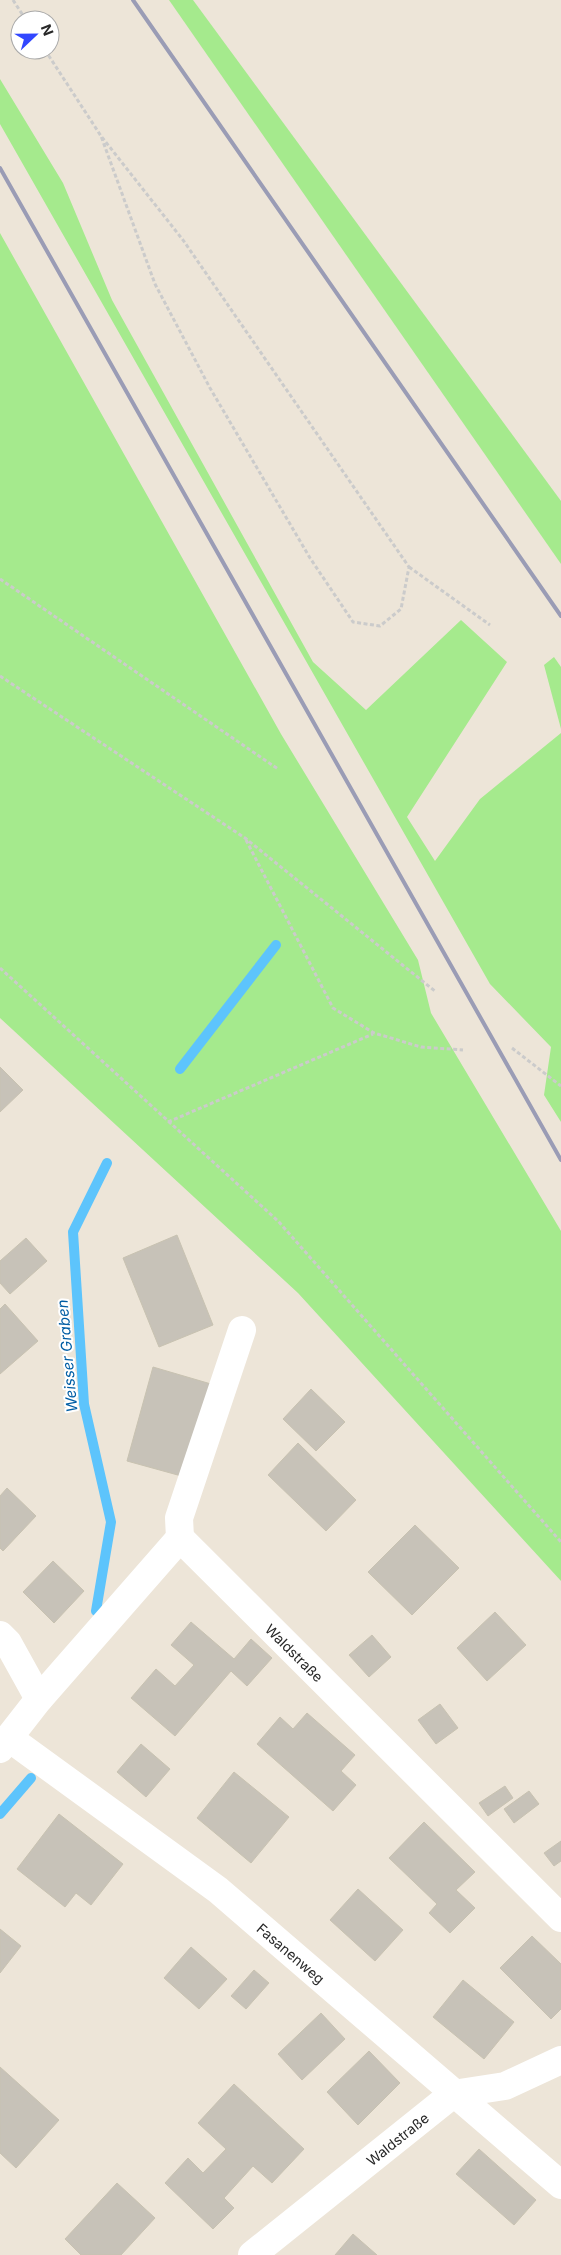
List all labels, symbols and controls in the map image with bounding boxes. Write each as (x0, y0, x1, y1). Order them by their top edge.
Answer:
north arrow (10, 10, 60, 60)
text: N (38, 22, 57, 38)
water label: Weisser Graben (53, 1299, 81, 1413)
street label: Waldstraße (262, 1620, 327, 1685)
street label: Fasanenweg (254, 1919, 329, 1987)
street label: Waldstraße (363, 2109, 432, 2169)

